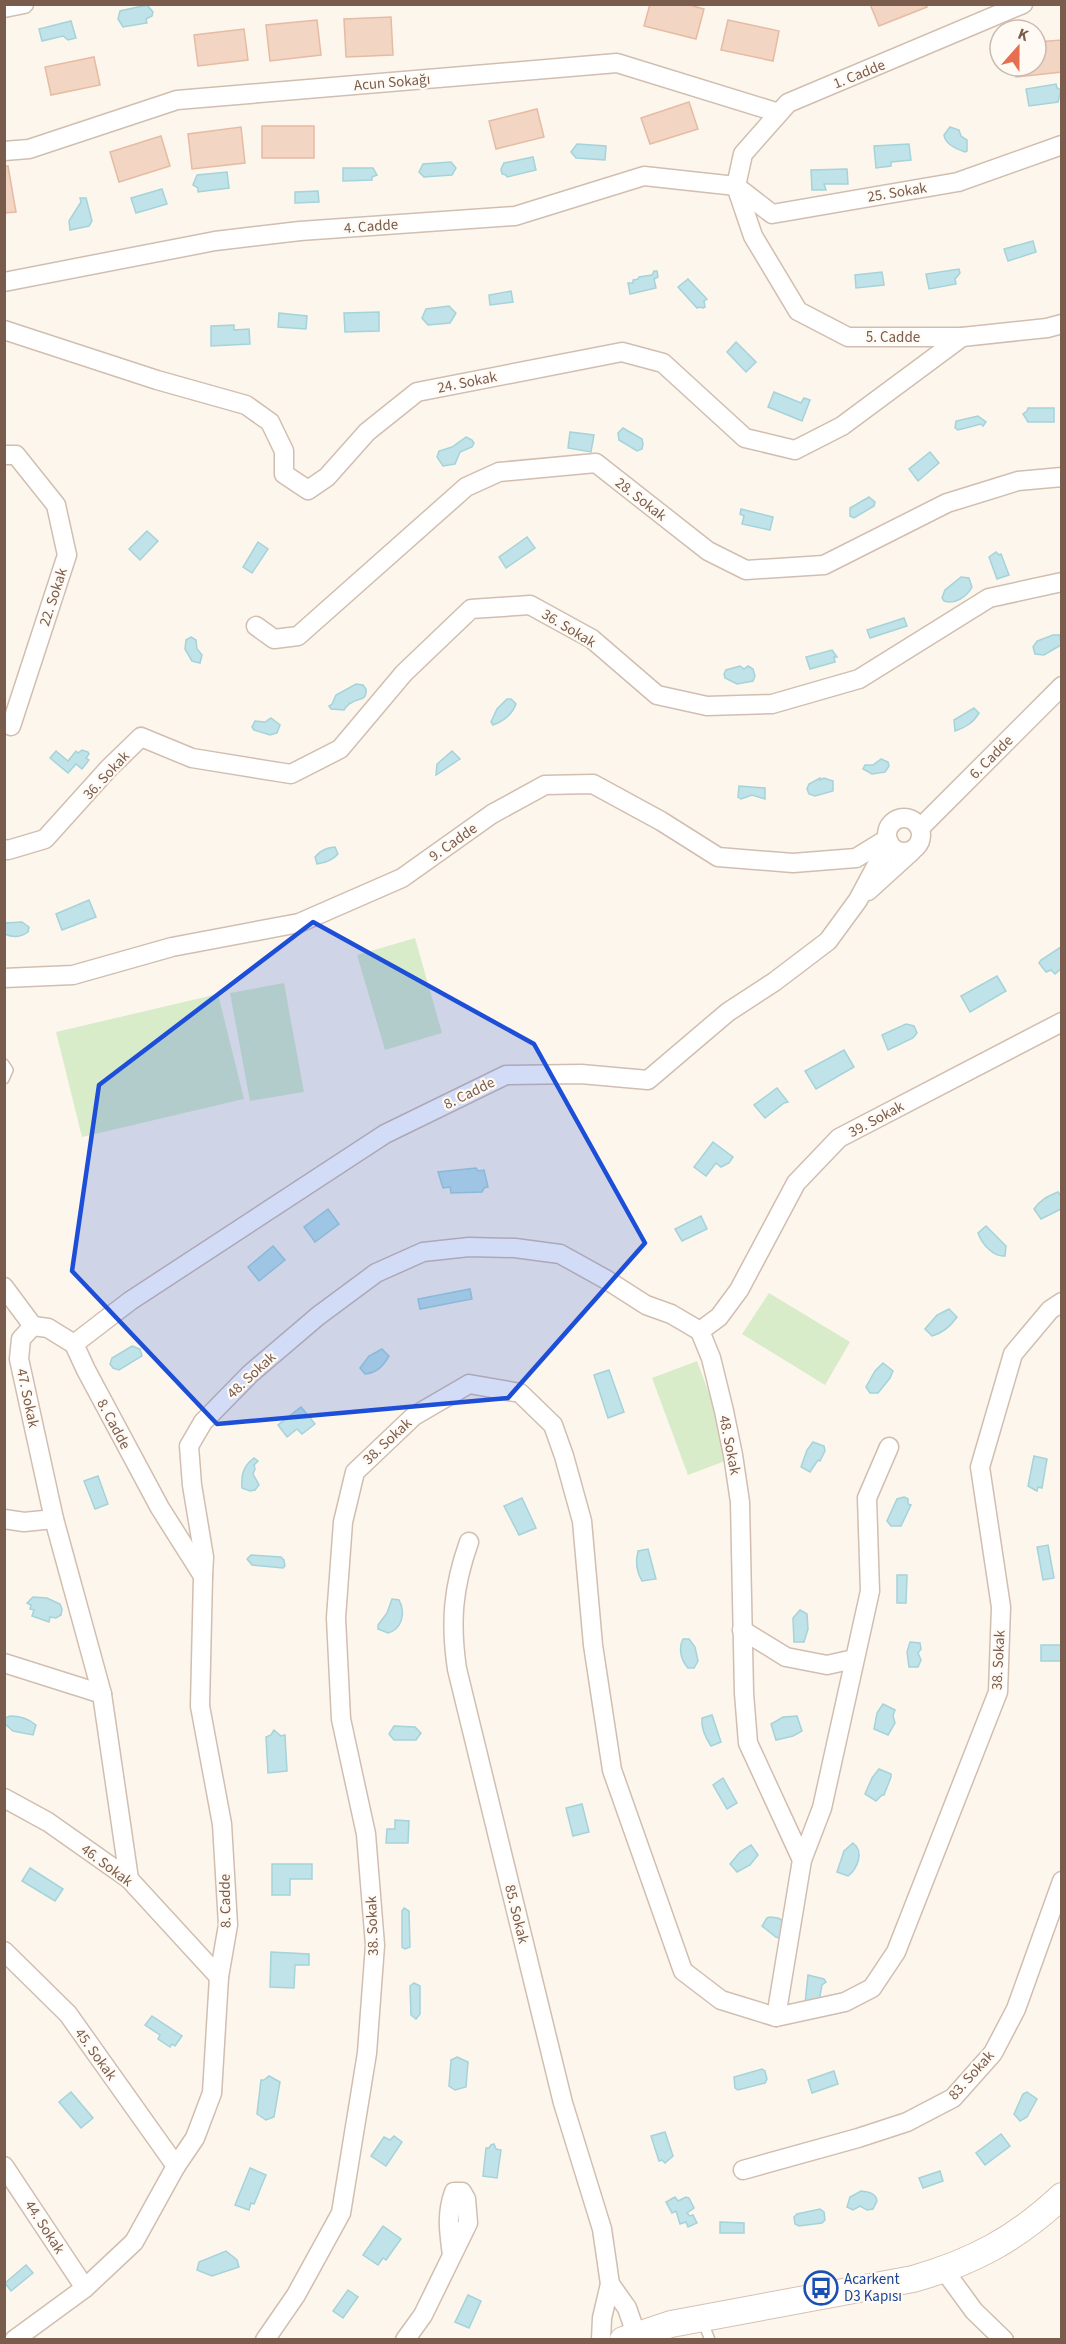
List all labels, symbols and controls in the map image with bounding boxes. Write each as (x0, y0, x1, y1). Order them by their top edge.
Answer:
north arrow (988, 18, 1048, 78)
text: K (1014, 23, 1032, 47)
street label: 1. Cadde (830, 55, 888, 94)
street label: Acun Sokağı (353, 69, 431, 96)
street label: 25. Sokak (866, 177, 929, 208)
street label: 4. Cadde (343, 214, 399, 239)
street label: 5. Cadde (866, 327, 920, 348)
street label: 24. Sokak (436, 366, 499, 399)
street label: 28. Sokak (611, 473, 671, 527)
street label: 22. Sokak (34, 565, 73, 629)
street label: 36. Sokak (538, 604, 600, 653)
street label: 6. Cadde (965, 731, 1018, 784)
street label: 36. Sokak (78, 746, 135, 804)
street label: 9. Cadde (425, 818, 482, 867)
street label: 8. Cadde (440, 1072, 498, 1115)
street label: 39. Sokak (845, 1096, 908, 1143)
street label: 48. Sokak (222, 1347, 281, 1404)
street label: 47. Sokak (11, 1367, 44, 1430)
street label: 8. Cadde (92, 1395, 136, 1453)
street label: 38. Sokak (358, 1413, 417, 1470)
street label: 48. Sokak (713, 1414, 746, 1477)
street label: 38. Sokak (986, 1629, 1011, 1691)
street label: 46. Sokak (76, 1839, 137, 1892)
street label: 8. Cadde (215, 1874, 236, 1928)
street label: 85. Sokak (499, 1882, 534, 1946)
street label: 38. Sokak (361, 1895, 384, 1956)
street label: 45. Sokak (69, 2024, 122, 2085)
street label: 83. Sokak (943, 2046, 1000, 2105)
street label: 44. Sokak (19, 2196, 70, 2259)
place label: Acarkent D3 Kapısı (844, 2269, 902, 2307)
bus stop icon: Acarkent D3 Kapısı (803, 2270, 839, 2306)

